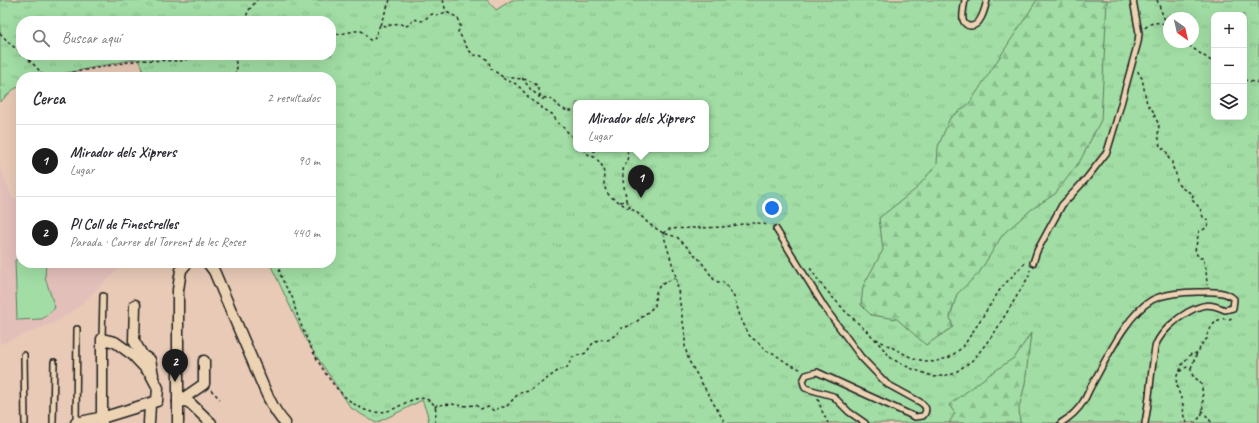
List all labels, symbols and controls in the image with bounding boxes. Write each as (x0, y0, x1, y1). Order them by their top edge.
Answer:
north arrow (1163, 12, 1199, 48)
map controls (1211, 12, 1247, 120)
button: + (1211, 12, 1247, 48)
search box (16, 16, 336, 60)
icon: search (30, 27, 52, 49)
text: Buscar aquí (62, 29, 121, 48)
button: − (1211, 48, 1247, 84)
button: layers (1211, 84, 1247, 120)
text: Cerca (32, 88, 65, 109)
text: 2 resultados (267, 90, 320, 106)
popup (573, 100, 709, 152)
text: Mirador dels Xiprers (588, 109, 694, 128)
text: Lugar (588, 128, 612, 144)
text: Mirador dels Xiprers (70, 143, 176, 162)
text: 1 (42, 153, 48, 169)
text: 90 m (298, 153, 320, 169)
text: Lugar (70, 162, 94, 178)
pin: 1 (628, 165, 654, 198)
your location (762, 198, 782, 218)
text: Pl Coll de Finestrelles (70, 215, 178, 234)
text: 2 (42, 225, 48, 241)
text: 440 m (292, 225, 320, 241)
text: Parada · Carrer del Torrent de les Roses (70, 234, 245, 250)
pin: 2 (162, 349, 188, 382)

